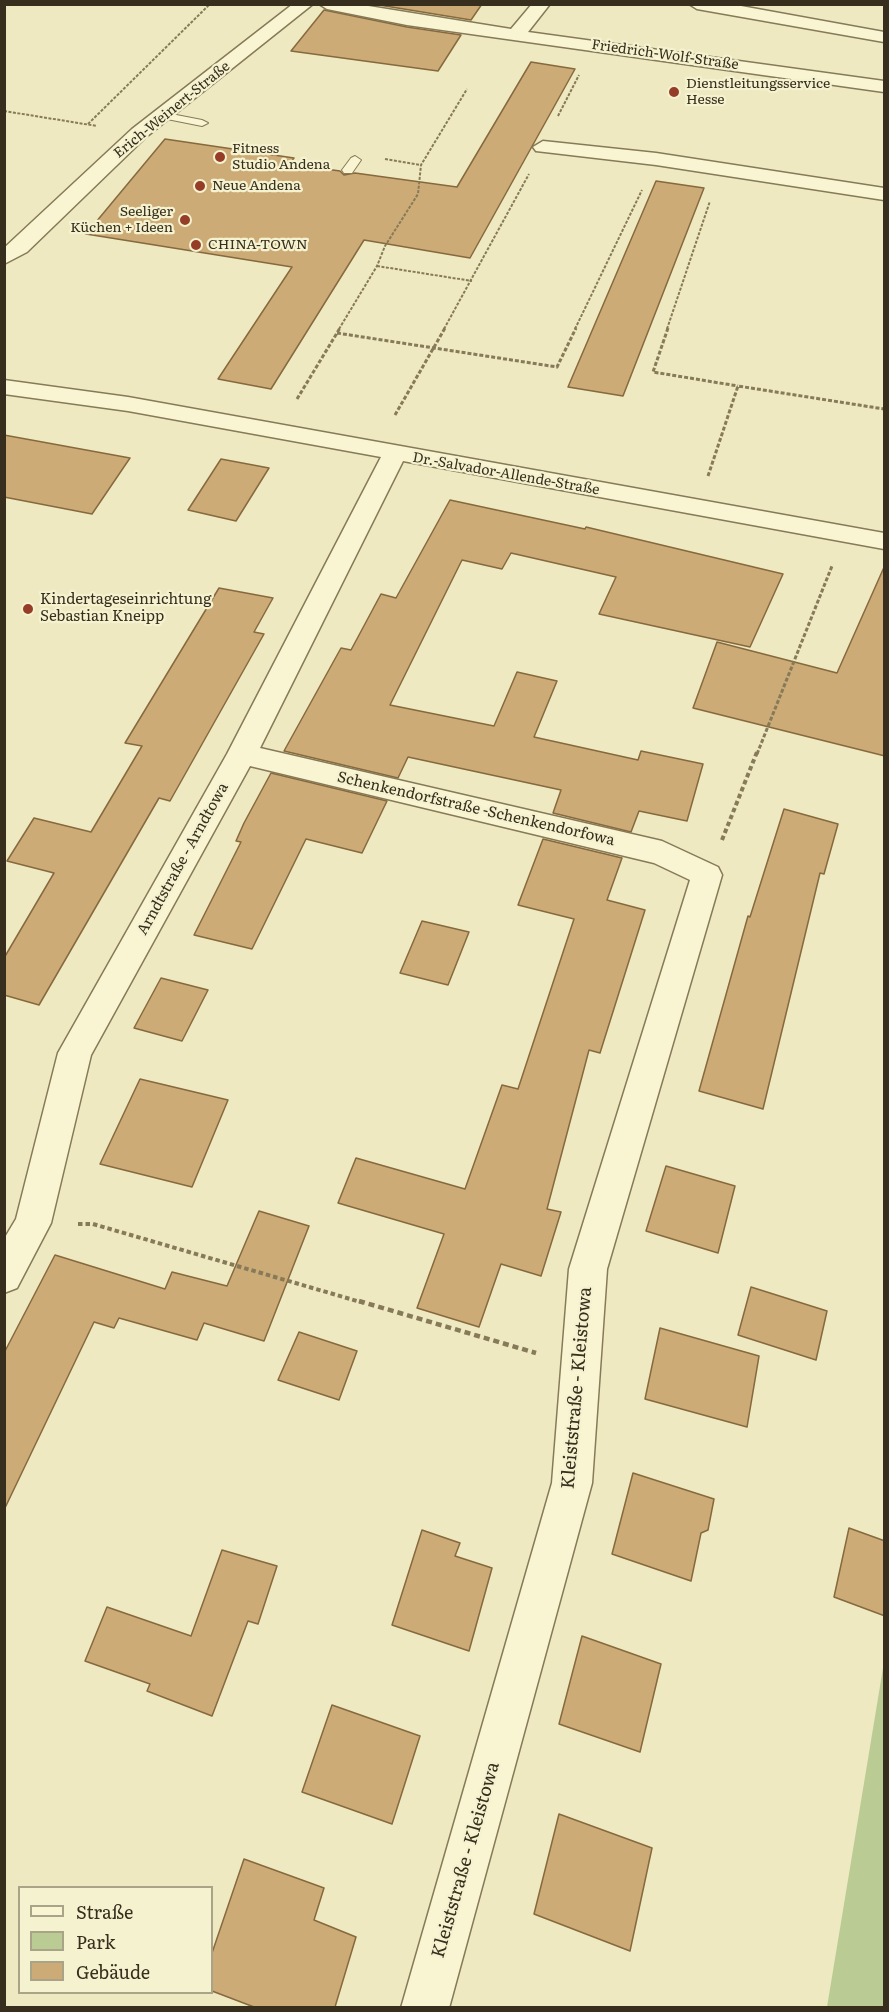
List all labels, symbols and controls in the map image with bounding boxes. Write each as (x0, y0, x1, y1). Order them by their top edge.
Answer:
street label: Friedrich-Wolf-Straße (590, 36, 740, 74)
street label: Erich-Weinert-Straße (111, 58, 233, 162)
place label: Dienstleitungsservice Hesse (686, 76, 830, 108)
marker: Dienstleitungsservice Hesse (667, 85, 681, 99)
place label: Fitness Studio Andena (232, 141, 330, 174)
marker: Fitness Studio Andena (213, 150, 227, 164)
place label: Neue Andena (212, 178, 301, 194)
marker: Neue Andena (193, 179, 207, 193)
place label: Seeliger Küchen + Ideen (70, 204, 173, 237)
marker: Seeliger Küchen + Ideen (178, 213, 192, 227)
place label: CHINA-TOWN (208, 237, 308, 253)
marker: CHINA-TOWN (189, 238, 203, 252)
street label: Dr.-Salvador-Allende-Straße (411, 449, 601, 499)
place label: Kindertageseinrichtung Sebastian Kneipp (40, 591, 212, 626)
marker: Kindertageseinrichtung Sebastian Kneipp (21, 602, 35, 616)
street label: Schenkendorfstraße -Schenkendorfowa (336, 768, 616, 850)
street label: Arndtstraße - Arndtowa (134, 780, 232, 938)
street label: Kleiststraße - Kleistowa (557, 1286, 597, 1490)
street label: Kleiststraße - Kleistowa (428, 1759, 504, 1961)
legend (18, 1886, 213, 1994)
text: Straße (76, 1898, 133, 1925)
text: Park (76, 1928, 115, 1955)
text: Gebäude (76, 1958, 150, 1985)

